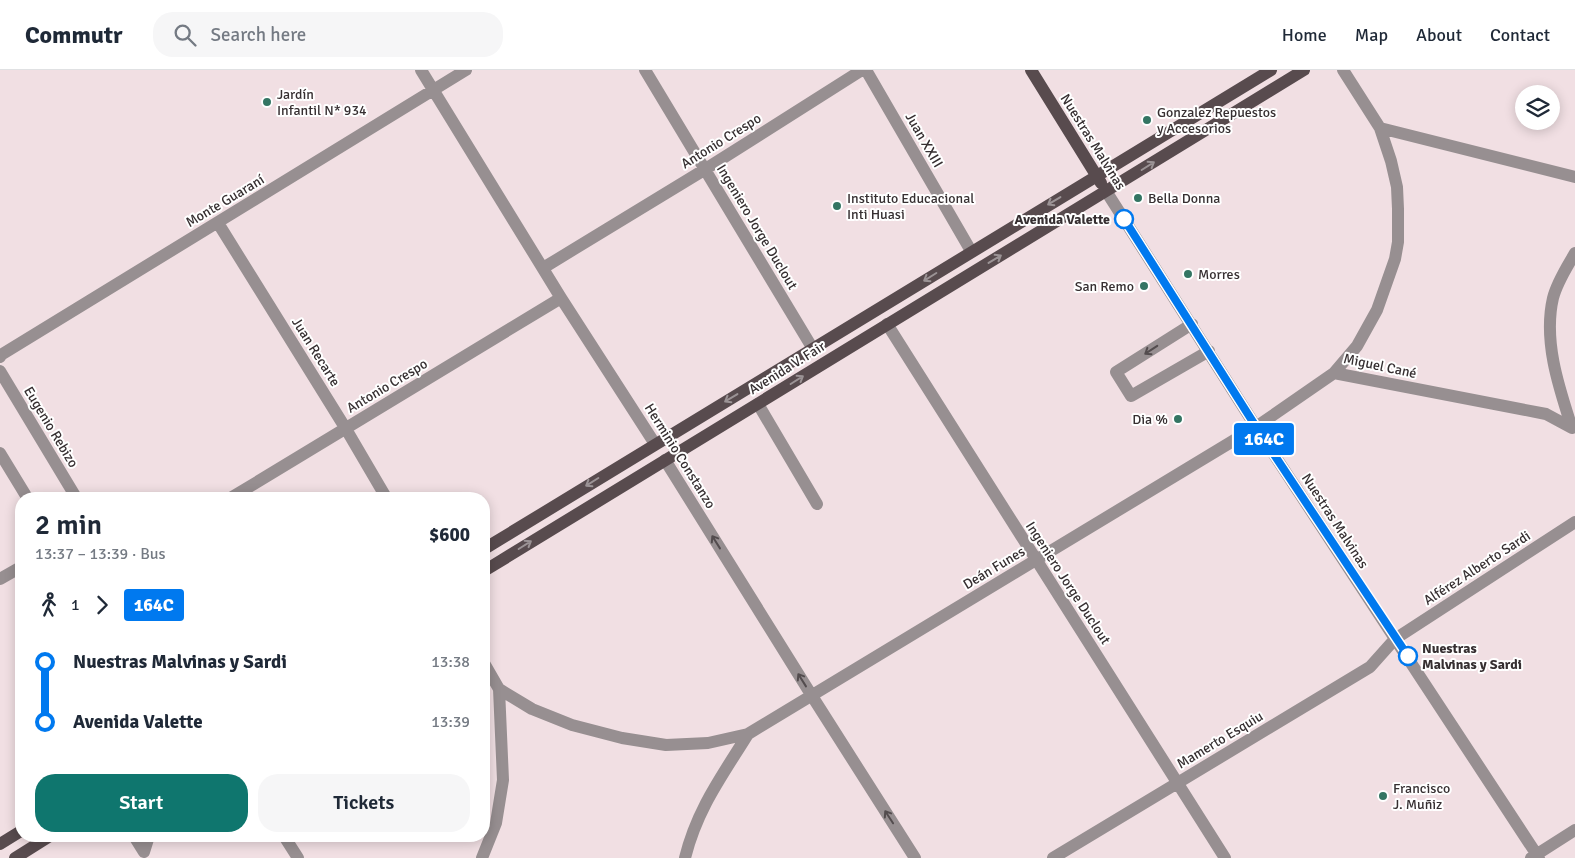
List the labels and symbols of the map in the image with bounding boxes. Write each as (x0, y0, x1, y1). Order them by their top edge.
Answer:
place label: Jardín Infantil N* 934 (277, 86, 367, 119)
street label: Nuestras Malvinas (1057, 91, 1129, 193)
marker: Jardín Infantil N* 934 (261, 96, 273, 108)
place label: Gonzalez Repuestos y Accesorios (1157, 104, 1276, 137)
street label: Antonio Crespo (678, 110, 764, 172)
street label: Juan XXIII (902, 110, 946, 170)
marker: Gonzalez Repuestos y Accesorios (1141, 114, 1153, 126)
street label: Ingeniero Jorge Duclout (713, 161, 801, 293)
one-way arrow (1141, 161, 1155, 171)
street label: Monte Guaraní (183, 171, 267, 231)
place label: Instituto Educacional Inti Huasi (847, 190, 974, 223)
place label: Bella Donna (1148, 190, 1220, 207)
marker: Bella Donna (1132, 192, 1144, 204)
one-way arrow (1048, 197, 1062, 207)
marker: Instituto Educacional Inti Huasi (831, 200, 843, 212)
marker: Avenida Valette (1114, 209, 1134, 229)
place label: Avenida Valette (1014, 211, 1110, 228)
one-way arrow (987, 253, 1001, 263)
place label: Morres (1198, 266, 1240, 283)
marker: Morres (1182, 268, 1194, 280)
one-way arrow (923, 272, 937, 282)
place label: San Remo (1075, 278, 1134, 295)
marker: San Remo (1138, 280, 1150, 292)
street label: Juan Recarte (288, 314, 344, 390)
street label: Avenida V. Fair (746, 337, 829, 398)
one-way arrow (1144, 346, 1158, 356)
street label: Miguel Cané (1342, 350, 1418, 382)
street label: Antonio Crespo (344, 355, 430, 417)
one-way arrow (789, 375, 803, 385)
street label: Eugenio Rebizo (20, 383, 82, 471)
one-way arrow (725, 393, 739, 403)
street label: Herminio Constanzo (641, 400, 719, 512)
place label: Dia % (1132, 411, 1168, 428)
marker: Dia % (1172, 413, 1184, 425)
line badge: 164C (1229, 423, 1299, 455)
street label: Nuestras Malvinas (1298, 470, 1372, 572)
one-way arrow (586, 478, 600, 488)
street label: Ingeniero Jorge Duclout (1022, 518, 1114, 648)
street label: Alférez Alberto Sardi (1420, 527, 1534, 609)
one-way arrow (711, 535, 721, 549)
one-way arrow (518, 540, 532, 550)
street label: Deán Funes (960, 543, 1028, 593)
place label: Nuestras Malvinas y Sardi (1422, 640, 1522, 673)
marker: Nuestras Malvinas y Sardi (1398, 646, 1418, 666)
one-way arrow (796, 673, 806, 687)
street label: Mamerto Esquiu (1174, 708, 1266, 772)
place label: Francisco J. Muñiz (1393, 780, 1450, 813)
marker: Francisco J. Muñiz (1377, 790, 1389, 802)
one-way arrow (884, 810, 894, 824)

